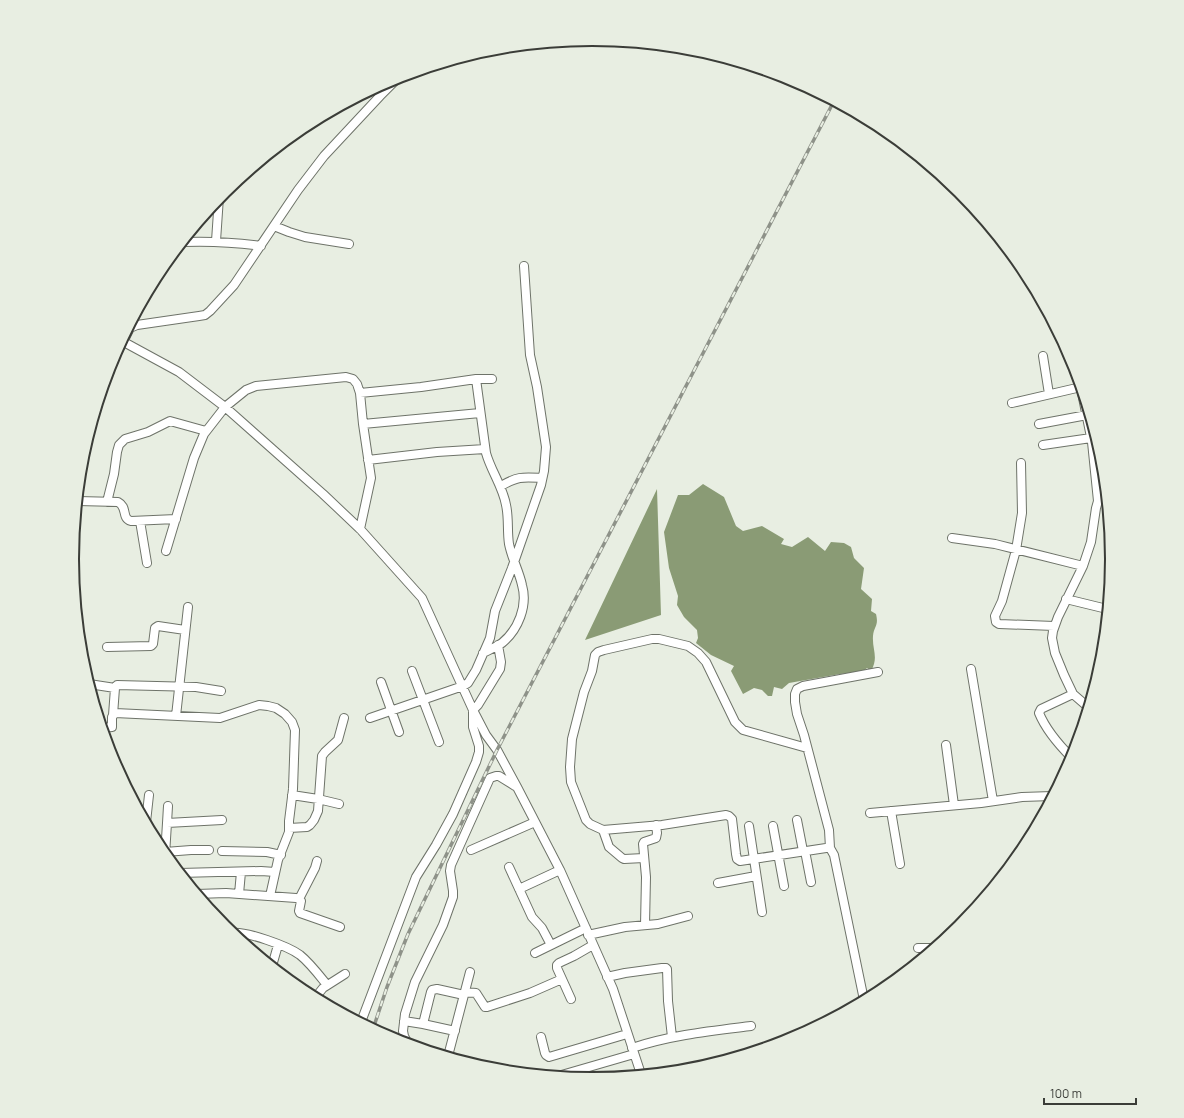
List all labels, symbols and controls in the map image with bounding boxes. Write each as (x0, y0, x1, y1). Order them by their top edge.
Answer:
scale bar (1044, 1080, 1136, 1106)
text: 100 m (1050, 1085, 1082, 1102)

